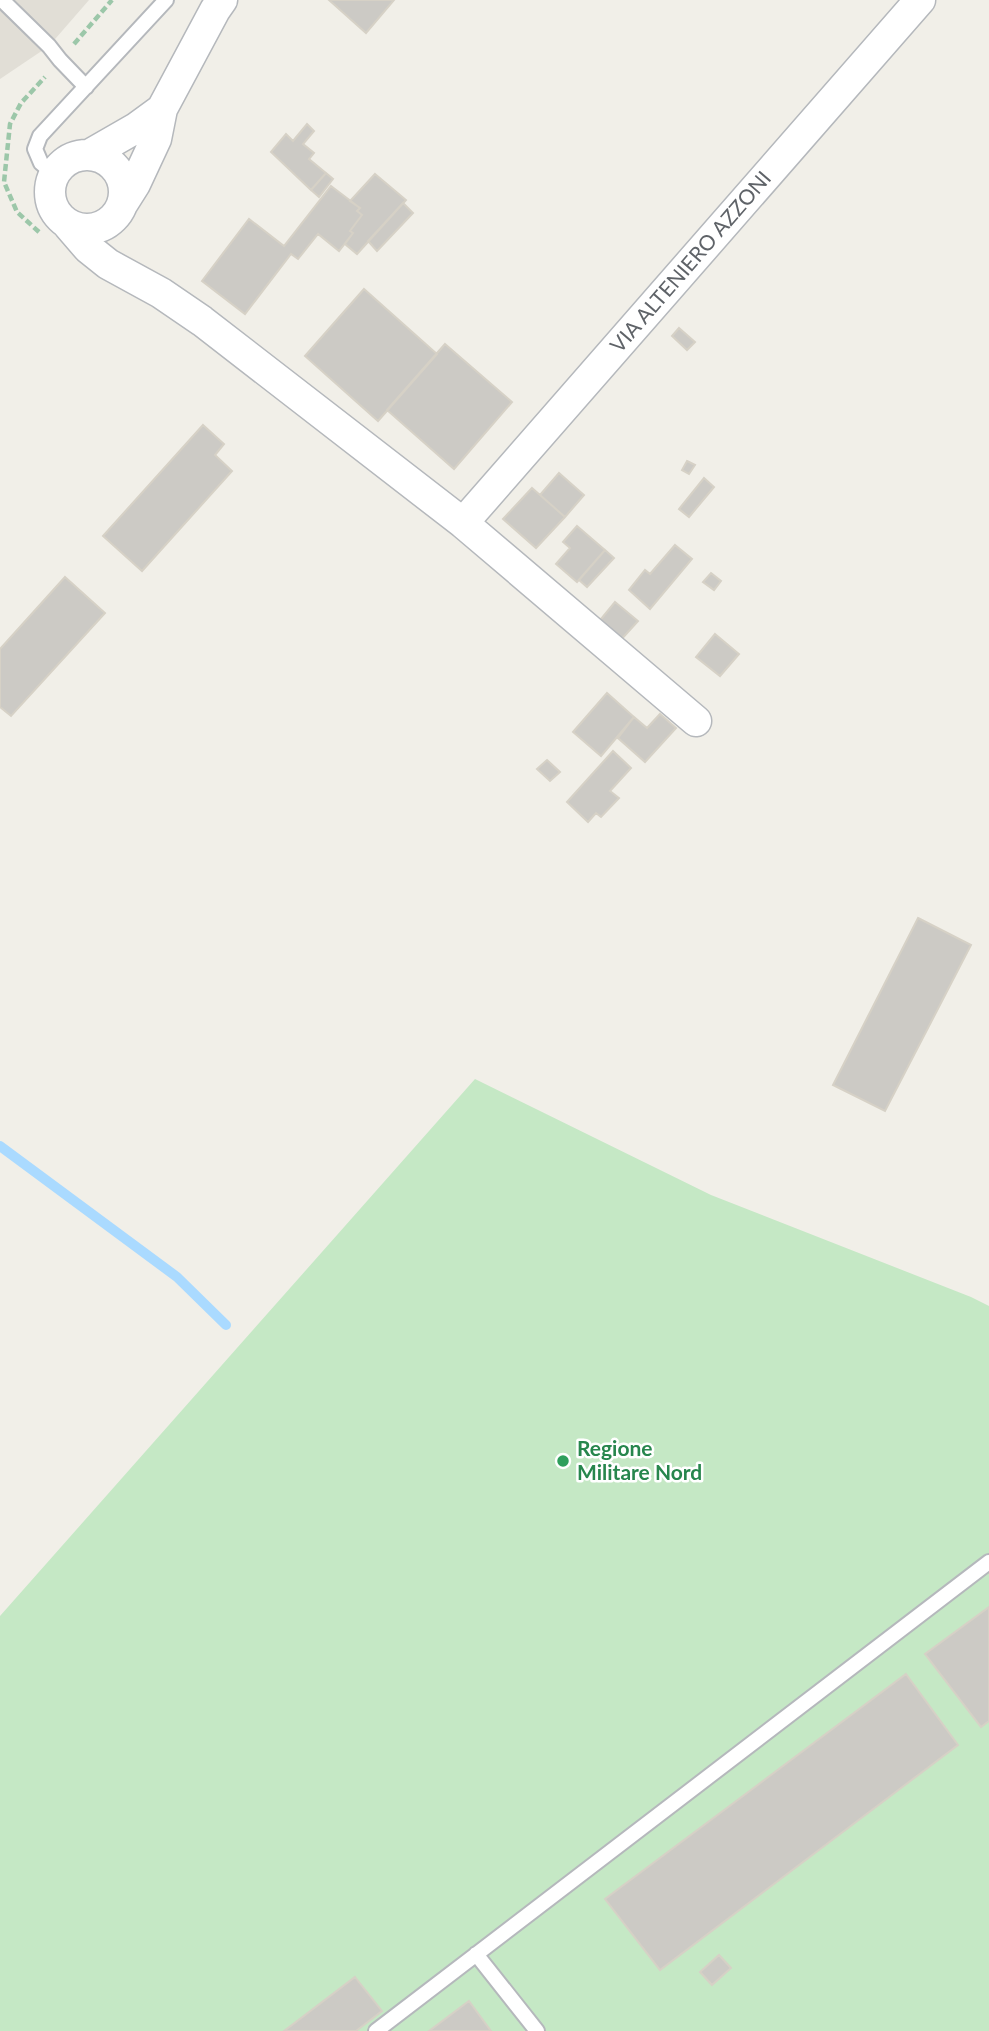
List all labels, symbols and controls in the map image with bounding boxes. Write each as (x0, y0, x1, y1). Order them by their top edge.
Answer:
street label: VIA ALTENIERO AZZONI (604, 165, 775, 357)
place label: Regione Militare Nord (577, 1435, 702, 1484)
marker: Regione Militare Nord (555, 1453, 571, 1469)

